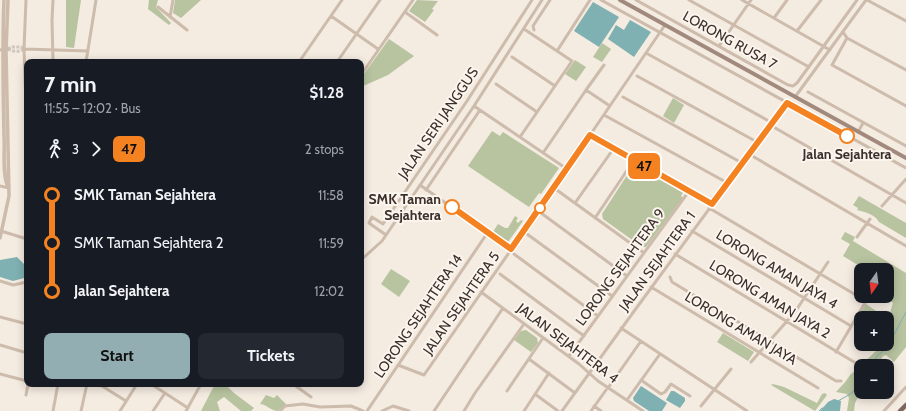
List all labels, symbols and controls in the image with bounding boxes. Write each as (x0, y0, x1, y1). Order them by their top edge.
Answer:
street label: LORONG RUSA 7 (680, 7, 780, 73)
street label: JALAN SERI JANGGUS (393, 64, 482, 183)
text: 7 min (44, 71, 97, 98)
text: $1.28 (309, 84, 344, 102)
text: 11:55 – 12:02 · Bus (44, 100, 141, 116)
marker: Jalan Sejahtera (839, 128, 855, 144)
icon: walk (44, 138, 66, 160)
icon: forward (85, 138, 107, 160)
text: 47 (121, 140, 137, 158)
text: 3 (72, 141, 79, 157)
text: 2 stops (305, 141, 344, 157)
place label: Jalan Sejahtera (801, 145, 892, 163)
line badge: 47 (626, 153, 662, 179)
text: 47 (636, 157, 652, 175)
text: SMK Taman Sejahtera (74, 186, 216, 204)
text: 11:58 (318, 187, 344, 203)
place label: SMK Taman Sejahtera (369, 190, 441, 224)
marker: SMK Taman Sejahtera (444, 199, 460, 215)
unlabelled marker (534, 202, 546, 214)
street label: LORONG SEJAHTERA 9 (571, 205, 669, 329)
street label: JALAN SEJAHTERA 1 (614, 208, 699, 315)
street label: LORONG AMAN JAYA 4 (713, 226, 841, 312)
text: SMK Taman Sejahtera 2 (74, 234, 224, 252)
text: 11:59 (318, 235, 344, 251)
street label: JALAN SEJAHTERA 5 (418, 248, 503, 359)
street label: LORONG SEJAHTERA 14 (370, 251, 466, 381)
street label: LORONG AMAN JAYA 2 (706, 256, 834, 342)
north arrow (854, 263, 894, 303)
map controls (854, 263, 894, 399)
text: Jalan Sejahtera (74, 282, 170, 300)
text: 12:02 (314, 283, 344, 299)
street label: LORONG AMAN JAYA (682, 288, 800, 368)
street label: JALAN SEJAHTERA 4 (513, 298, 622, 387)
button: + (854, 311, 894, 351)
button: Start (44, 333, 190, 379)
button: Tickets (198, 333, 344, 379)
button: − (854, 359, 894, 399)

